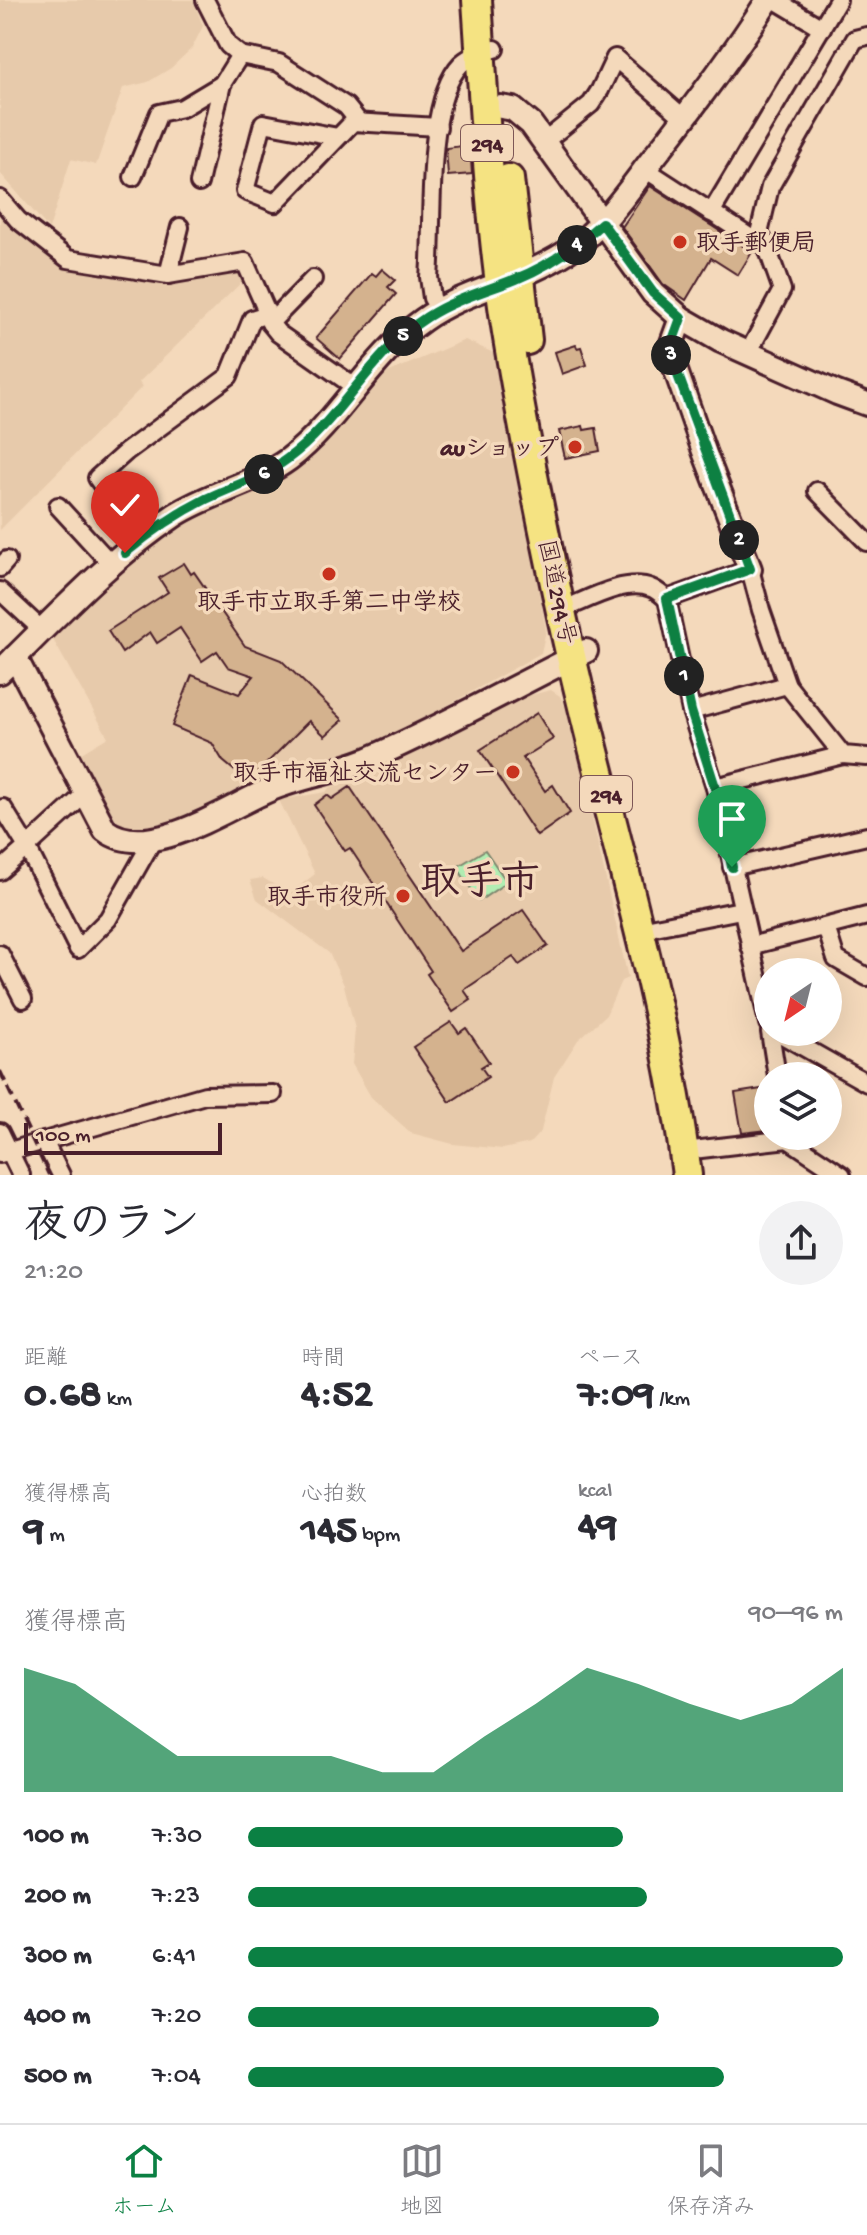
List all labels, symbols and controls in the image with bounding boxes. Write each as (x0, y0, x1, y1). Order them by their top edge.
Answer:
road number: 294 (461, 125, 513, 161)
pin: 4 (557, 225, 597, 265)
place label: 取手郵便局 (696, 230, 816, 260)
text: 4 (572, 232, 582, 258)
marker: 取手郵便局 (671, 233, 689, 251)
pin: 5 (383, 316, 423, 356)
text: 5 (397, 323, 409, 349)
pin: 3 (651, 335, 691, 375)
text: 3 (665, 342, 677, 368)
place label: auショップ (439, 435, 559, 465)
marker: auショップ (566, 438, 584, 456)
pin: 6 (244, 454, 284, 494)
text: 6 (258, 461, 270, 487)
pin (91, 471, 159, 553)
icon: check (103, 483, 147, 527)
pin: 2 (719, 520, 759, 560)
text: 2 (734, 527, 744, 553)
street label: 国道294号 (529, 537, 581, 648)
marker: 取手市立取手第二中学校 (320, 565, 338, 583)
place label: 取手市立取手第二中学校 (197, 589, 461, 619)
pin: 1 (664, 656, 704, 696)
text: 1 (680, 663, 688, 689)
place label: 取手市福祉交流センター (233, 760, 497, 790)
marker: 取手市福祉交流センター (504, 763, 522, 781)
road number: 294 (580, 776, 632, 812)
pin (698, 785, 766, 867)
icon: arrive (710, 797, 754, 841)
district label: 取手市 (420, 860, 540, 909)
place label: 取手市役所 (267, 884, 387, 914)
marker: 取手市役所 (394, 887, 412, 905)
north arrow (754, 958, 842, 1046)
map controls (754, 958, 842, 1150)
button: layers (754, 1062, 842, 1150)
scale bar (24, 1119, 222, 1155)
text: 100 m (36, 1124, 91, 1150)
button: share (759, 1201, 843, 1285)
text: 夜のラン (24, 1202, 200, 1254)
text: 21:20 (24, 1258, 83, 1289)
text: 距離 (24, 1347, 68, 1373)
text: 時間 (301, 1347, 345, 1373)
text: ペース (578, 1347, 643, 1373)
text: 0.68 (24, 1373, 101, 1420)
text: 4:52 (301, 1373, 373, 1420)
text: 7:09 (578, 1373, 654, 1420)
text: km (101, 1387, 132, 1413)
text: /km (654, 1387, 690, 1413)
text: kcal (578, 1479, 612, 1505)
text: 獲得標高 (24, 1483, 112, 1509)
text: 心拍数 (301, 1483, 367, 1509)
text: 49 (578, 1505, 617, 1552)
text: 9 (24, 1509, 44, 1556)
text: 145 (301, 1509, 357, 1556)
text: m (44, 1523, 65, 1549)
text: bpm (357, 1523, 400, 1549)
text: 90–96 m (748, 1599, 843, 1630)
text: 獲得標高 (24, 1609, 128, 1640)
text: 100 m (24, 1822, 89, 1853)
text: 7:30 (152, 1822, 202, 1853)
text: 200 m (24, 1882, 91, 1913)
text: 7:23 (152, 1882, 200, 1913)
text: 300 m (24, 1942, 92, 1973)
text: 6:41 (152, 1942, 196, 1973)
text: 400 m (24, 2002, 90, 2033)
text: 7:20 (152, 2002, 201, 2033)
text: 500 m (24, 2062, 92, 2093)
text: 7:04 (152, 2062, 201, 2093)
tab: ホーム (112, 2139, 177, 2222)
tab: 地図 (400, 2139, 444, 2222)
tab: 保存済み (667, 2139, 755, 2222)

